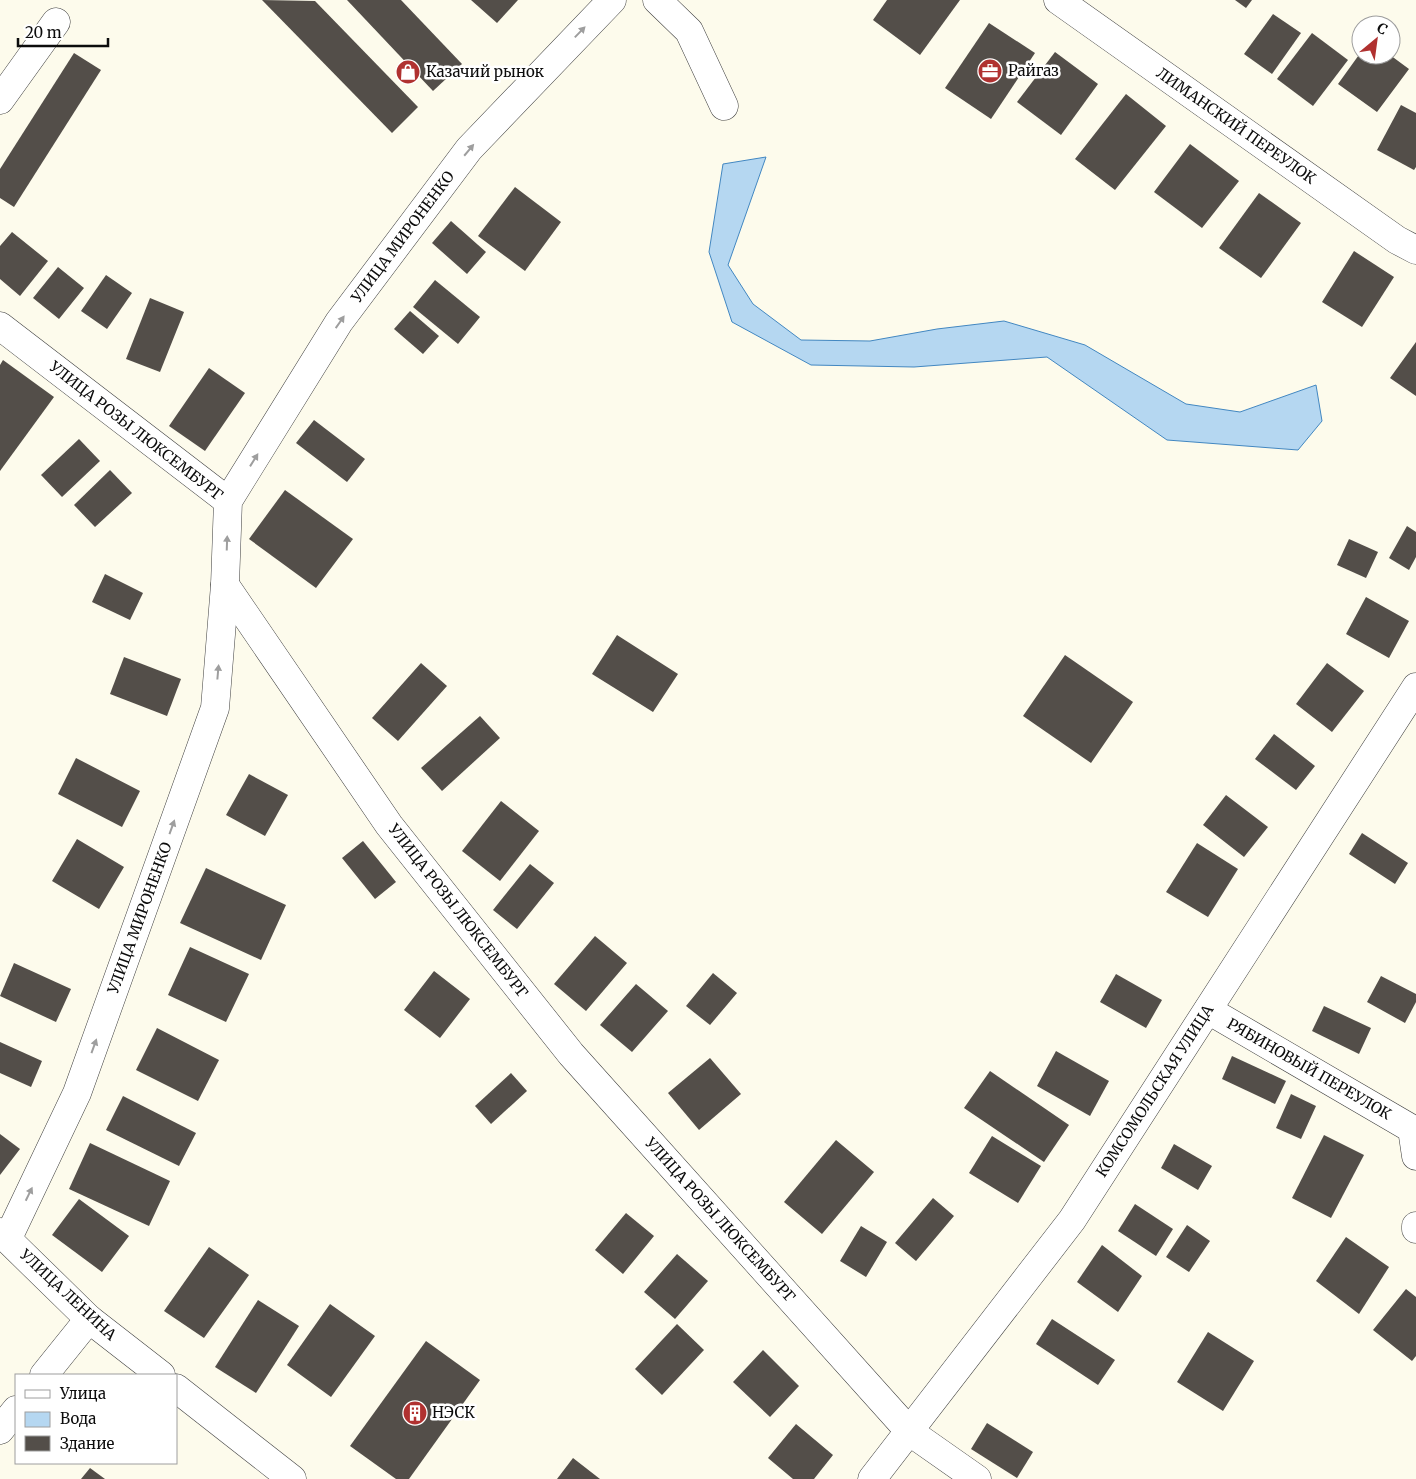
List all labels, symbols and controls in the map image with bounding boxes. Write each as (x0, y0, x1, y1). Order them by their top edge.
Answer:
scale bar (18, 15, 108, 47)
north arrow (1351, 15, 1401, 65)
text: С (1374, 19, 1391, 39)
text: 20 m (25, 23, 62, 42)
one-way arrow (574, 26, 586, 38)
office icon: Райгаз (977, 58, 1003, 84)
shop icon: Казачий рынок (395, 59, 421, 85)
place label: Райгаз (1008, 61, 1059, 80)
place label: Казачий рынок (426, 62, 545, 81)
street label: ЛИМАНСКИЙ ПЕРЕУЛОК (1153, 62, 1321, 188)
one-way arrow (463, 144, 474, 157)
street label: УЛИЦА МИРОНЕНКО (346, 167, 458, 307)
one-way arrow (335, 315, 345, 329)
street label: УЛИЦА РОЗЫ ЛЮКСЕМБУРГ (45, 356, 227, 504)
one-way arrow (249, 453, 258, 467)
one-way arrow (223, 535, 231, 551)
one-way arrow (214, 663, 222, 679)
one-way arrow (169, 819, 176, 834)
street label: УЛИЦА РОЗЫ ЛЮКСЕМБУРГ (384, 819, 532, 1001)
street label: УЛИЦА МИРОНЕНКО (103, 839, 176, 997)
street label: КОМСОМОЛЬСКАЯ УЛИЦА (1092, 1001, 1218, 1181)
street label: РЯБИНОВЫЙ ПЕРЕУЛОК (1224, 1013, 1396, 1124)
one-way arrow (91, 1038, 98, 1053)
street label: УЛИЦА РОЗЫ ЛЮКСЕМБУРГ (641, 1133, 799, 1306)
one-way arrow (25, 1187, 33, 1201)
street label: УЛИЦА ЛЕНИНА (15, 1244, 121, 1345)
legend (15, 1374, 178, 1464)
text: Улица (59, 1384, 106, 1403)
building icon: НЭСК (402, 1400, 428, 1426)
place label: НЭСК (432, 1403, 475, 1422)
text: Вода (60, 1409, 96, 1428)
text: Здание (60, 1434, 114, 1453)

